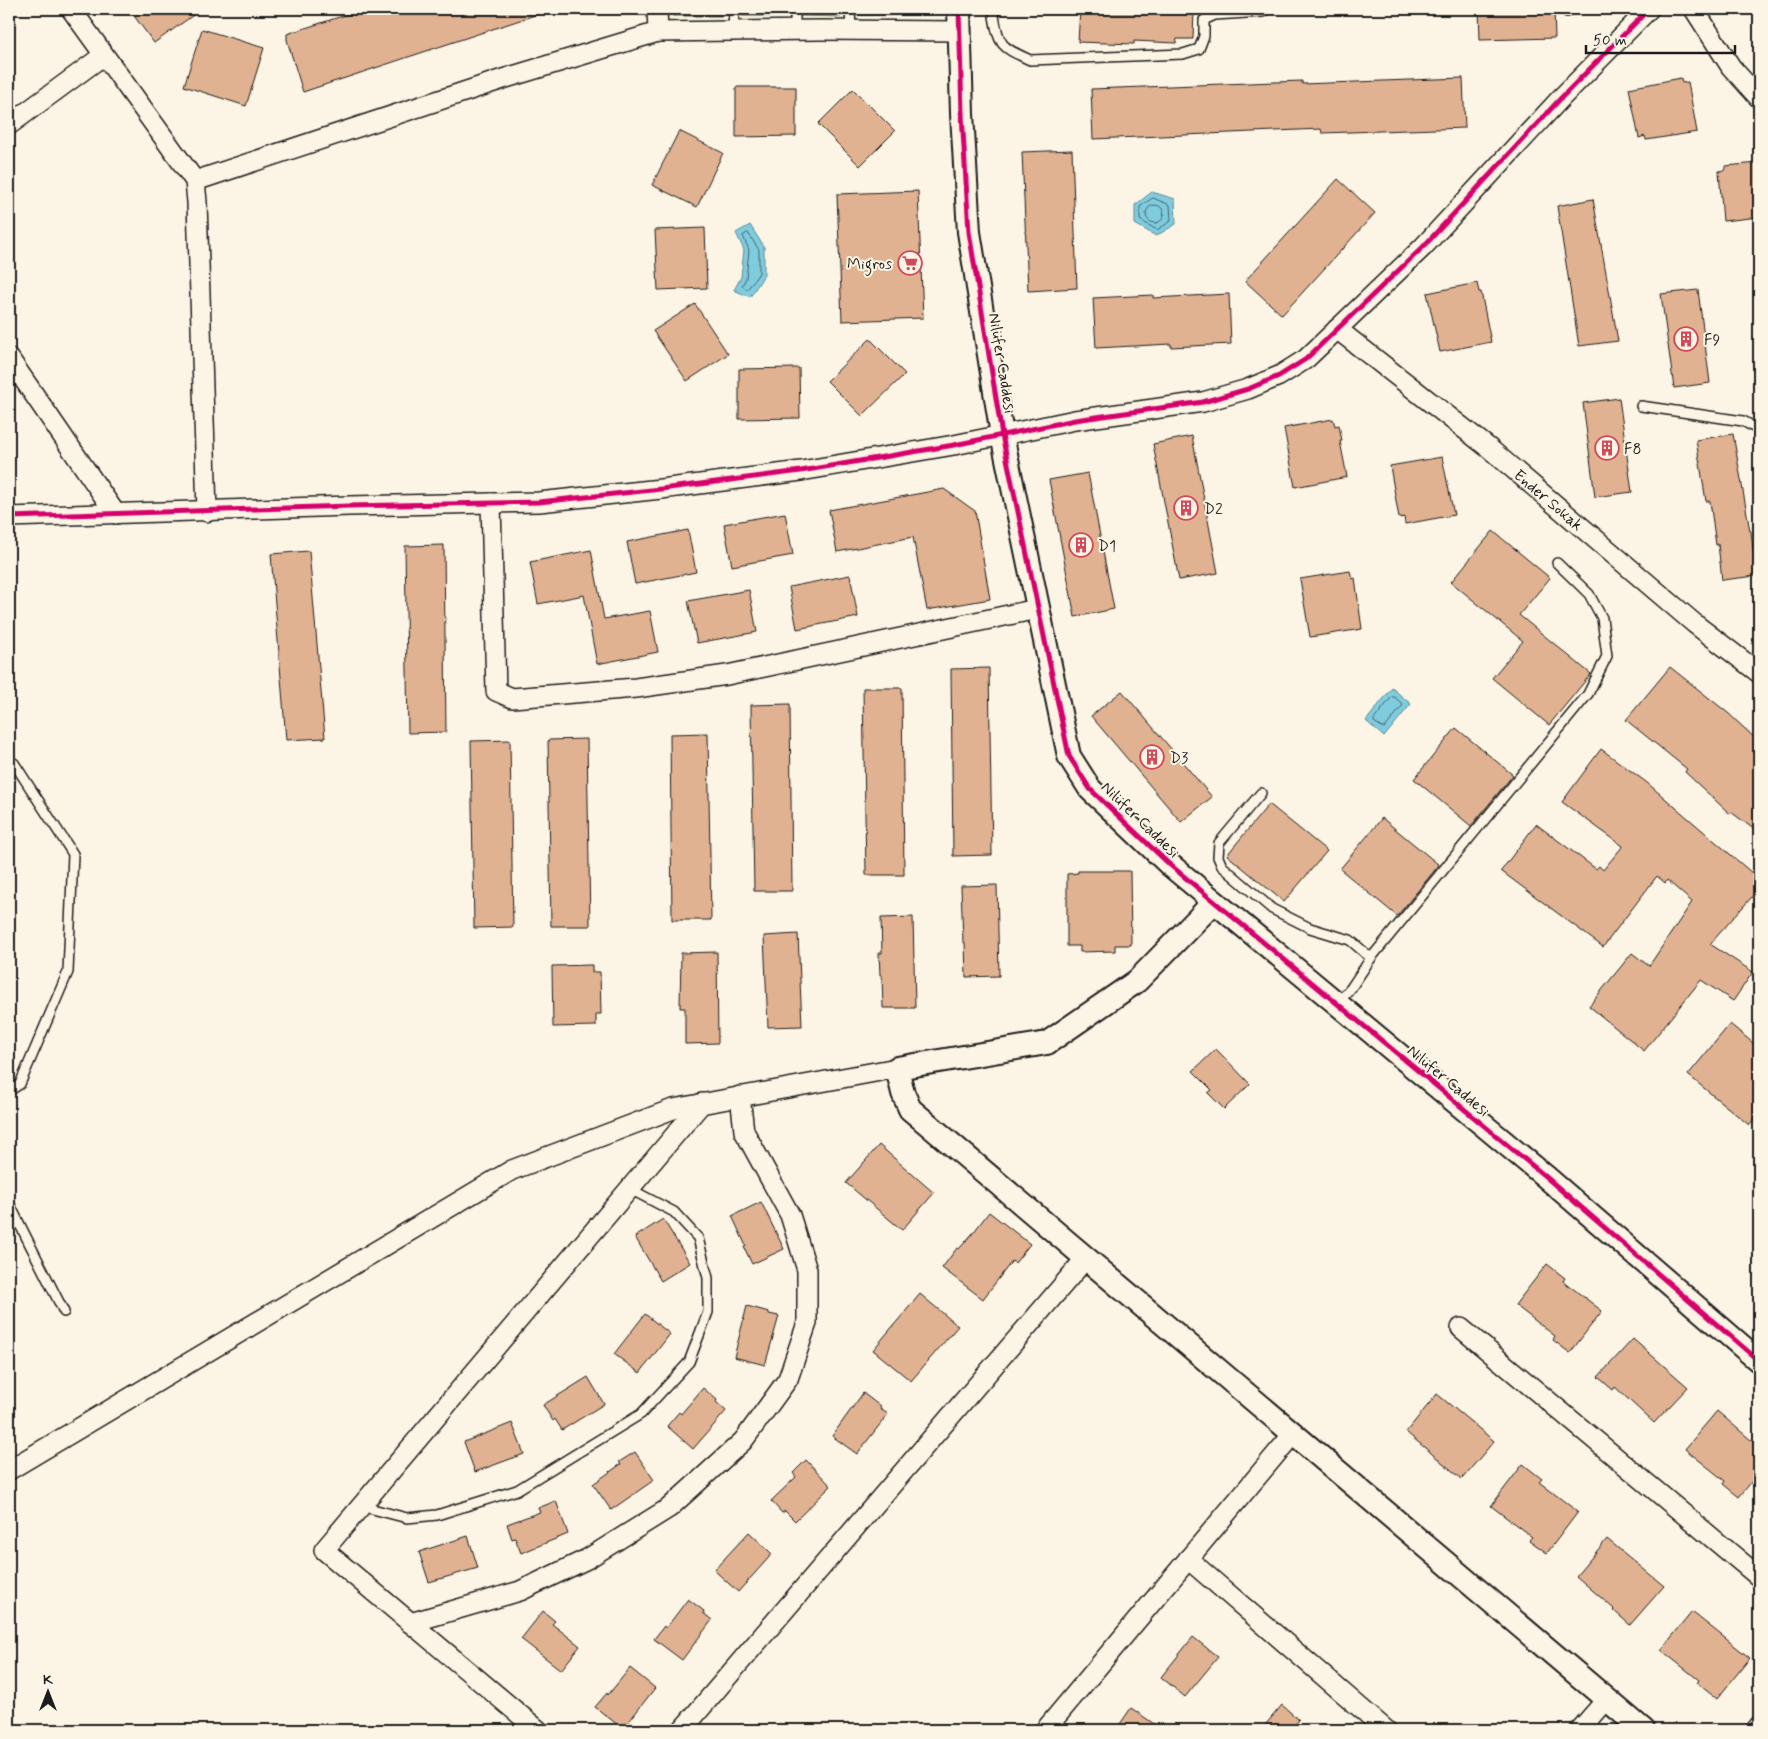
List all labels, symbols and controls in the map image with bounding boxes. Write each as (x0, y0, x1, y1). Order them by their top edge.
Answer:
scale bar (1586, 22, 1734, 54)
text: 50 m (1593, 31, 1627, 51)
supermarket icon: Migros (897, 250, 923, 276)
place label: Migros (847, 254, 892, 276)
street label: Nilüfer Caddesi (983, 311, 1020, 415)
building icon: F9 (1673, 326, 1699, 352)
place label: F9 (1704, 330, 1720, 351)
building icon: F8 (1594, 435, 1620, 461)
place label: F8 (1624, 439, 1642, 460)
street label: Ender Sokak (1509, 465, 1587, 536)
building icon: D2 (1173, 495, 1199, 521)
place label: D2 (1204, 499, 1223, 520)
building icon: D1 (1068, 532, 1094, 558)
place label: D1 (1098, 536, 1116, 557)
building icon: D3 (1139, 744, 1165, 770)
place label: D3 (1170, 748, 1188, 769)
street label: Nilüfer Caddesi (1096, 777, 1184, 863)
street label: Nilüfer Caddesi (1402, 1040, 1494, 1122)
north arrow (22, 1666, 72, 1716)
text: K (43, 1671, 54, 1689)

